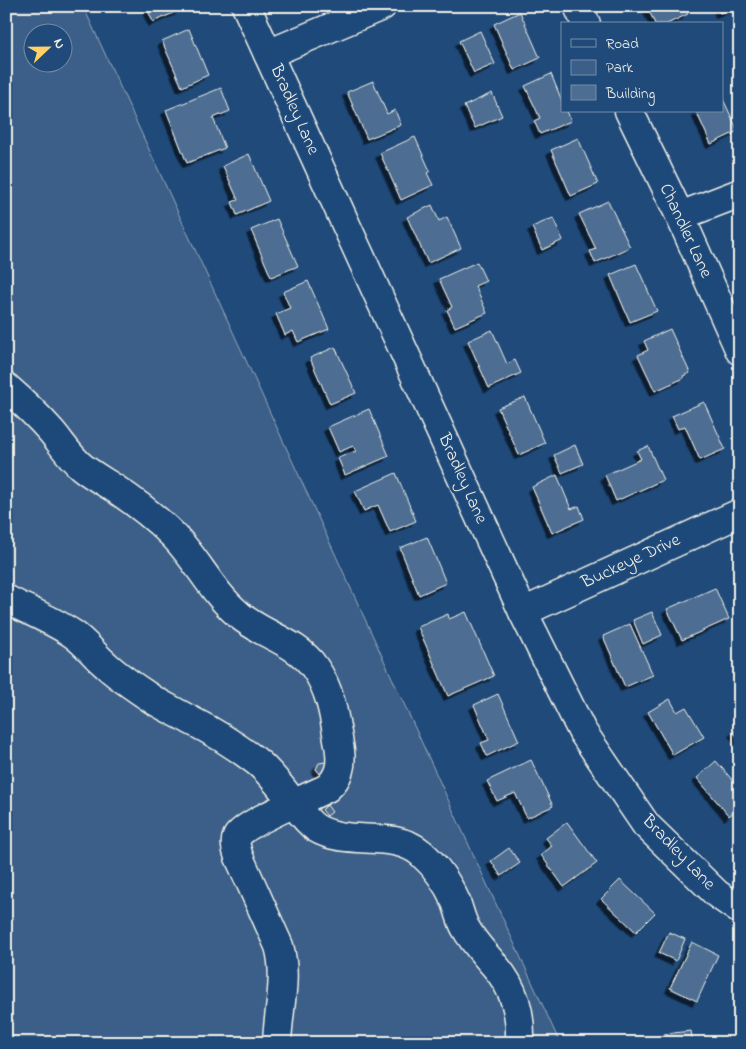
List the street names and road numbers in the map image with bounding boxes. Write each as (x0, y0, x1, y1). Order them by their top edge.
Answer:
street label: Bradley Lane (262, 60, 326, 160)
street label: Chandler Lane (652, 179, 719, 283)
street label: Bradley Lane (430, 429, 494, 529)
street label: Buckeye Drive (576, 527, 686, 597)
street label: Bradley Lane (634, 809, 721, 897)

